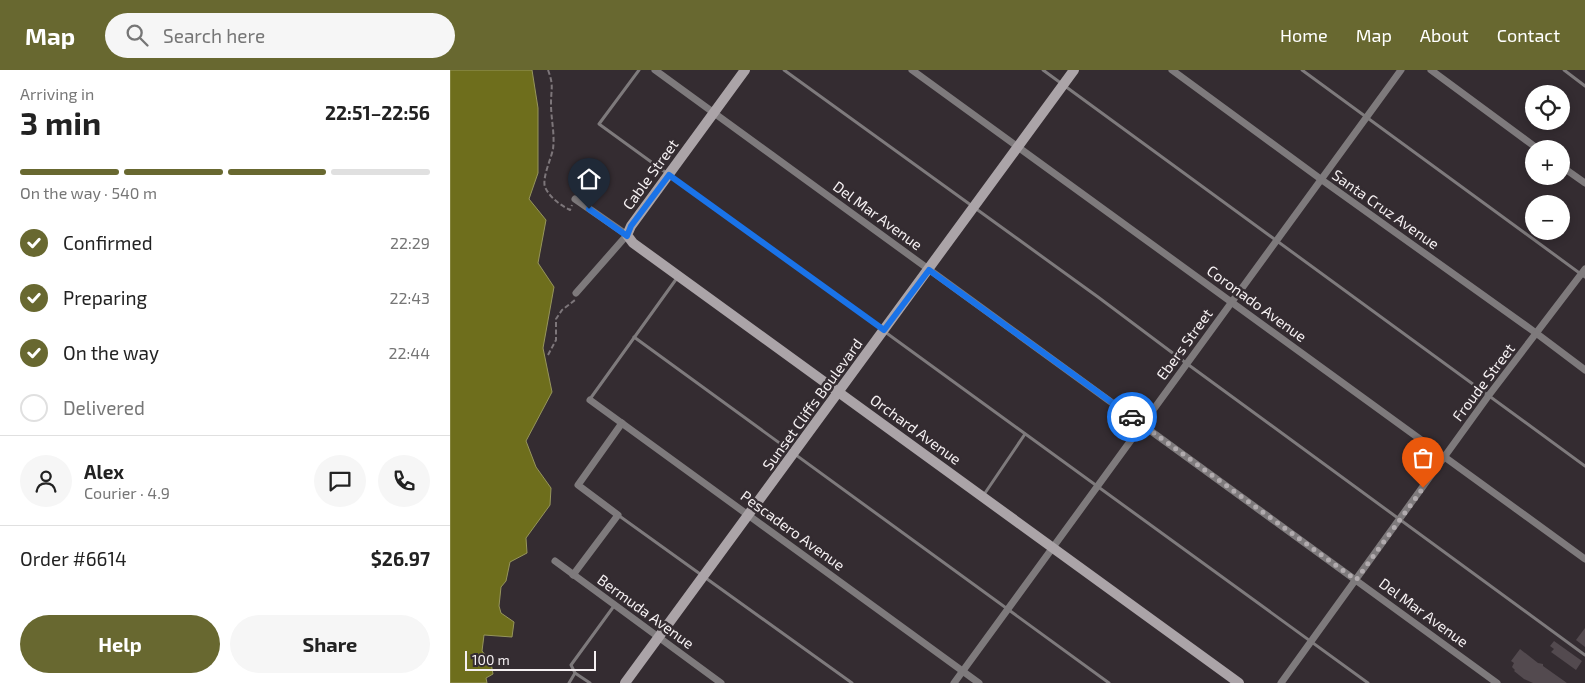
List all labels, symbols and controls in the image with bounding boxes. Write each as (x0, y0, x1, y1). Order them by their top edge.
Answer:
search box (105, 13, 455, 58)
text: Map (25, 21, 75, 50)
icon: search (123, 21, 151, 49)
text: Search here (163, 24, 265, 47)
text: Home (1280, 24, 1328, 46)
text: Map (1356, 24, 1392, 46)
text: About (1420, 24, 1469, 46)
text: Contact (1497, 24, 1560, 46)
text: Arriving in (20, 84, 94, 103)
map controls (1525, 85, 1570, 240)
button: locate (1525, 85, 1570, 130)
text: 22:51–22:56 (325, 101, 430, 124)
text: 3 min (20, 103, 101, 141)
street label: Cable Street (618, 135, 682, 213)
button: + (1525, 140, 1570, 185)
pin (568, 158, 610, 209)
icon: home (575, 165, 603, 193)
street label: Santa Cruz Avenue (1329, 165, 1443, 253)
street label: Del Mar Avenue (830, 177, 926, 253)
text: On the way · 540 m (20, 183, 157, 202)
button: − (1525, 195, 1570, 240)
icon: check (20, 229, 48, 257)
text: Confirmed (63, 231, 153, 254)
text: 22:29 (390, 233, 430, 252)
street label: Coronado Avenue (1204, 261, 1310, 345)
icon: check (20, 284, 48, 312)
text: Preparing (63, 286, 147, 309)
text: 22:43 (390, 288, 430, 307)
street label: Ebers Street (1152, 305, 1216, 383)
street label: Sunset Cliffs Boulevard (758, 335, 866, 473)
icon: check (20, 339, 48, 367)
street label: Froude Street (1448, 339, 1518, 424)
text: On the way (63, 341, 159, 364)
text: 22:44 (389, 343, 430, 362)
street label: Orchard Avenue (867, 390, 965, 468)
courier (1107, 392, 1157, 442)
text: Delivered (63, 396, 145, 419)
icon: car (1118, 403, 1146, 431)
pin (1402, 437, 1444, 488)
icon: bag (1409, 444, 1437, 472)
button: person (20, 455, 72, 507)
button: chat (314, 455, 366, 507)
button: phone (378, 455, 430, 507)
text: Alex (84, 460, 124, 483)
text: Courier · 4.9 (84, 483, 170, 502)
street label: Pescadero Avenue (737, 486, 849, 574)
text: Order #6614 (20, 547, 127, 570)
text: $26.97 (371, 547, 430, 570)
street label: Bermuda Avenue (594, 570, 698, 652)
street label: Del Mar Avenue (1376, 574, 1472, 650)
button: Help (20, 615, 220, 673)
button: Share (230, 615, 430, 673)
scale bar (465, 648, 596, 671)
text: 100 m (472, 651, 510, 668)

